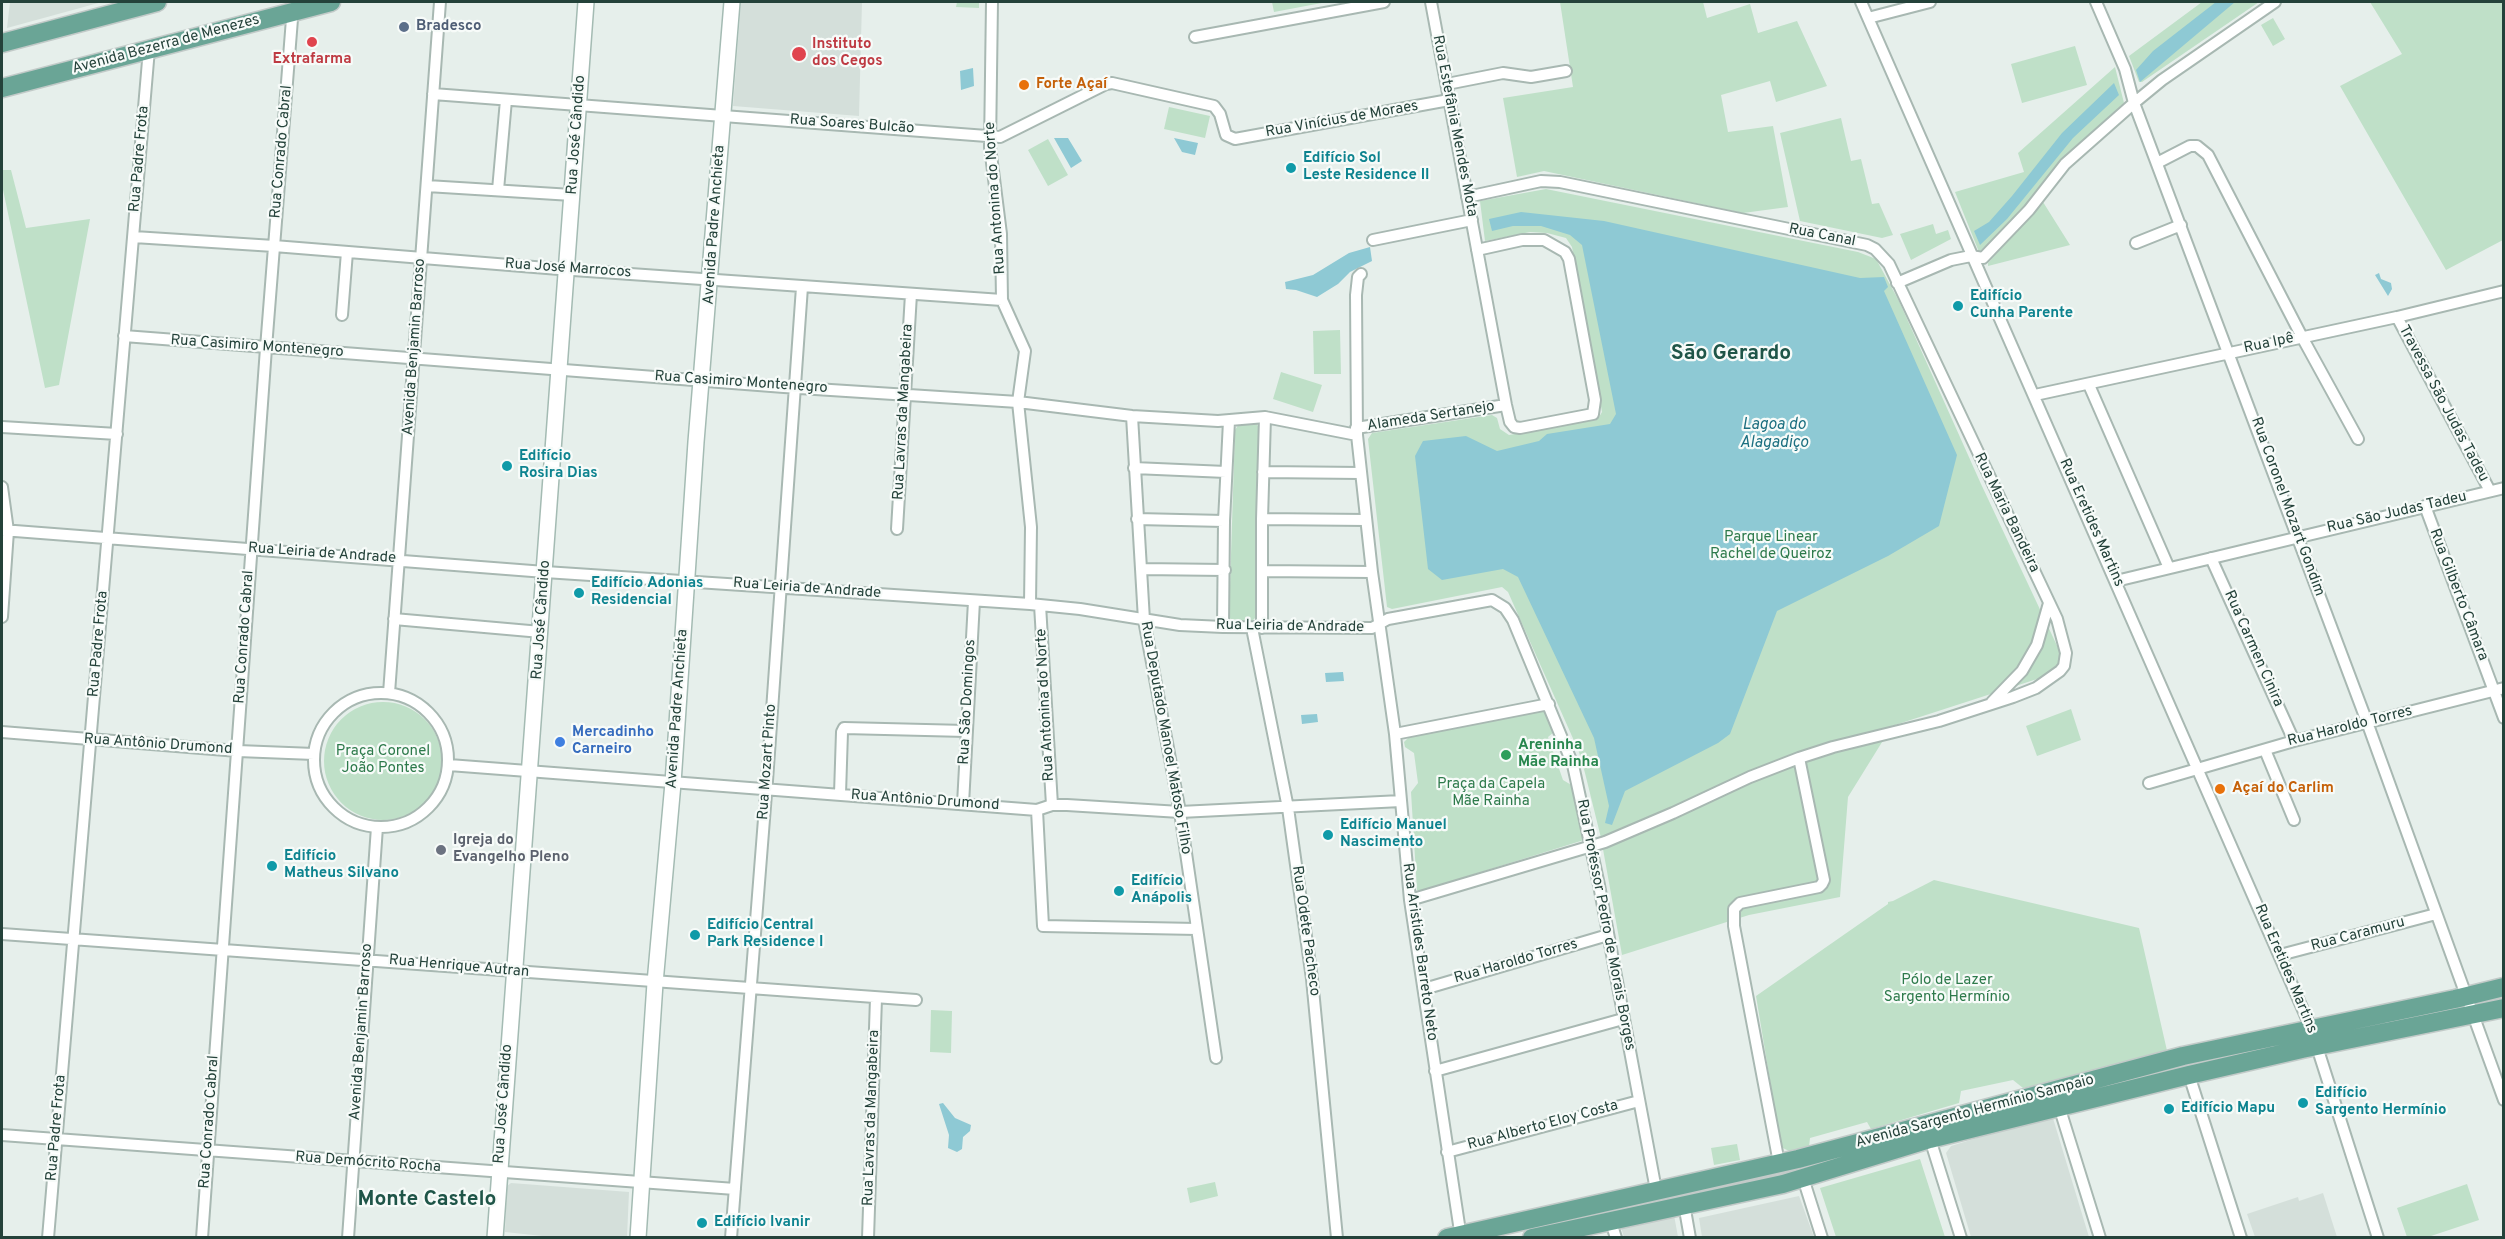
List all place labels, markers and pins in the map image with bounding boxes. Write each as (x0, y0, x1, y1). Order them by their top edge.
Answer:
place label: Bradesco (416, 18, 482, 36)
marker: Bradesco (397, 20, 411, 34)
marker: Extrafarma (305, 35, 319, 49)
place label: Instituto dos Cegos (812, 36, 883, 71)
marker: Instituto dos Cegos (790, 45, 808, 63)
place label: Extrafarma (272, 51, 352, 69)
place label: Forte Açaí (1036, 76, 1107, 94)
marker: Forte Açaí (1017, 78, 1031, 92)
place label: Edifício Sol Leste Residence II (1303, 150, 1430, 185)
marker: Edifício Sol Leste Residence II (1284, 161, 1298, 175)
place label: Edifício Cunha Parente (1970, 288, 2073, 323)
marker: Edifício Cunha Parente (1951, 299, 1965, 313)
place label: Edifício Rosira Dias (519, 448, 598, 483)
marker: Edifício Rosira Dias (500, 459, 514, 473)
place label: Edifício Adonias Residencial (591, 575, 703, 610)
marker: Edifício Adonias Residencial (572, 586, 586, 600)
place label: Mercadinho Carneiro (572, 724, 654, 759)
marker: Mercadinho Carneiro (553, 735, 567, 749)
place label: Areninha Mãe Rainha (1518, 737, 1599, 772)
marker: Areninha Mãe Rainha (1499, 748, 1513, 762)
place label: Açaí do Carlim (2232, 780, 2334, 798)
marker: Açaí do Carlim (2213, 782, 2227, 796)
place label: Edifício Manuel Nascimento (1340, 817, 1447, 852)
marker: Edifício Manuel Nascimento (1321, 828, 1335, 842)
place label: Igreja do Evangelho Pleno (453, 832, 569, 867)
marker: Igreja do Evangelho Pleno (434, 843, 448, 857)
place label: Edifício Matheus Silvano (284, 848, 399, 883)
marker: Edifício Matheus Silvano (265, 859, 279, 873)
place label: Edifício Anápolis (1131, 873, 1192, 908)
marker: Edifício Anápolis (1112, 884, 1126, 898)
place label: Edifício Central Park Residence I (707, 917, 823, 952)
marker: Edifício Central Park Residence I (688, 928, 702, 942)
place label: Edifício Sargento Hermínio (2315, 1085, 2446, 1120)
marker: Edifício Sargento Hermínio (2296, 1096, 2310, 1110)
place label: Edifício Mapu (2181, 1100, 2275, 1118)
marker: Edifício Mapu (2162, 1102, 2176, 1116)
place label: Edifício Ivanir (714, 1214, 810, 1232)
marker: Edifício Ivanir (695, 1216, 709, 1230)

